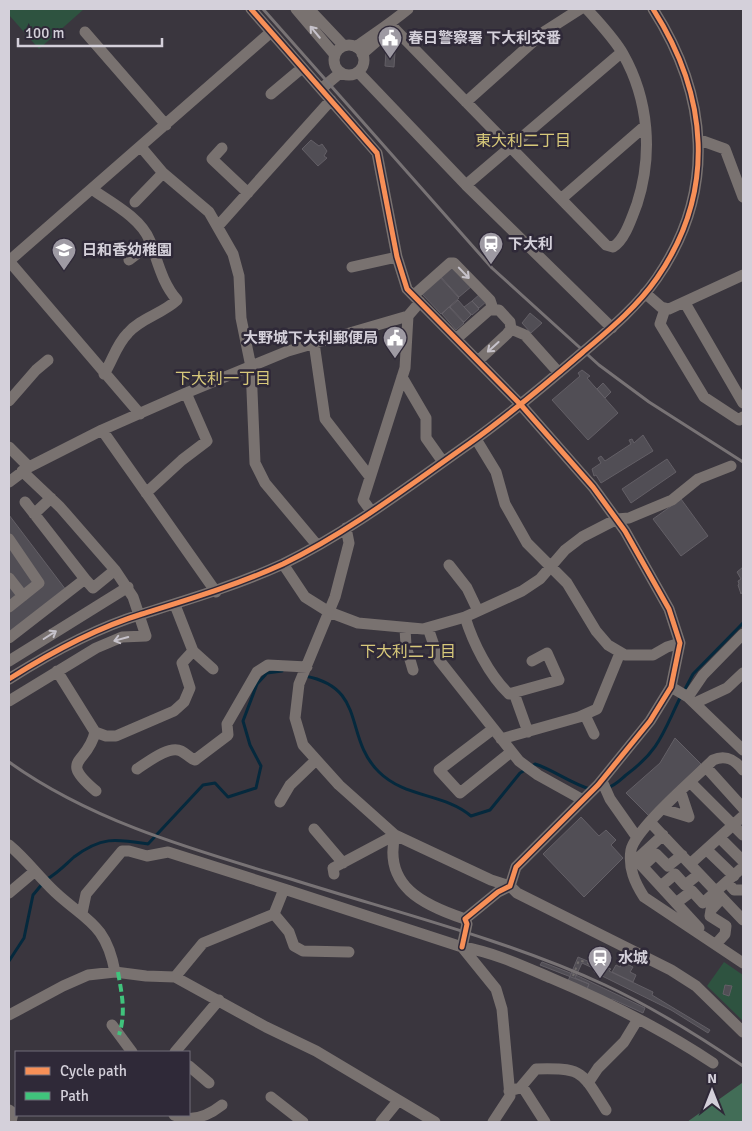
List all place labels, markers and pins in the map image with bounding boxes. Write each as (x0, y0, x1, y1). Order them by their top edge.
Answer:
public building icon: 春日警察署 下大利交番 (377, 25, 403, 59)
place label: 春日警察署 下大利交番 (408, 29, 561, 47)
station icon: 下大利 (478, 231, 504, 265)
place label: 下大利 (508, 235, 553, 253)
school or university icon: 日和香幼稚園 (51, 237, 77, 271)
place label: 日和香幼稚園 (82, 241, 172, 259)
public building icon: 大野城下大利郵便局 (382, 325, 408, 359)
place label: 大野城下大利郵便局 (243, 329, 378, 347)
station icon: 水城 (587, 945, 613, 979)
place label: 水城 (618, 949, 648, 967)

